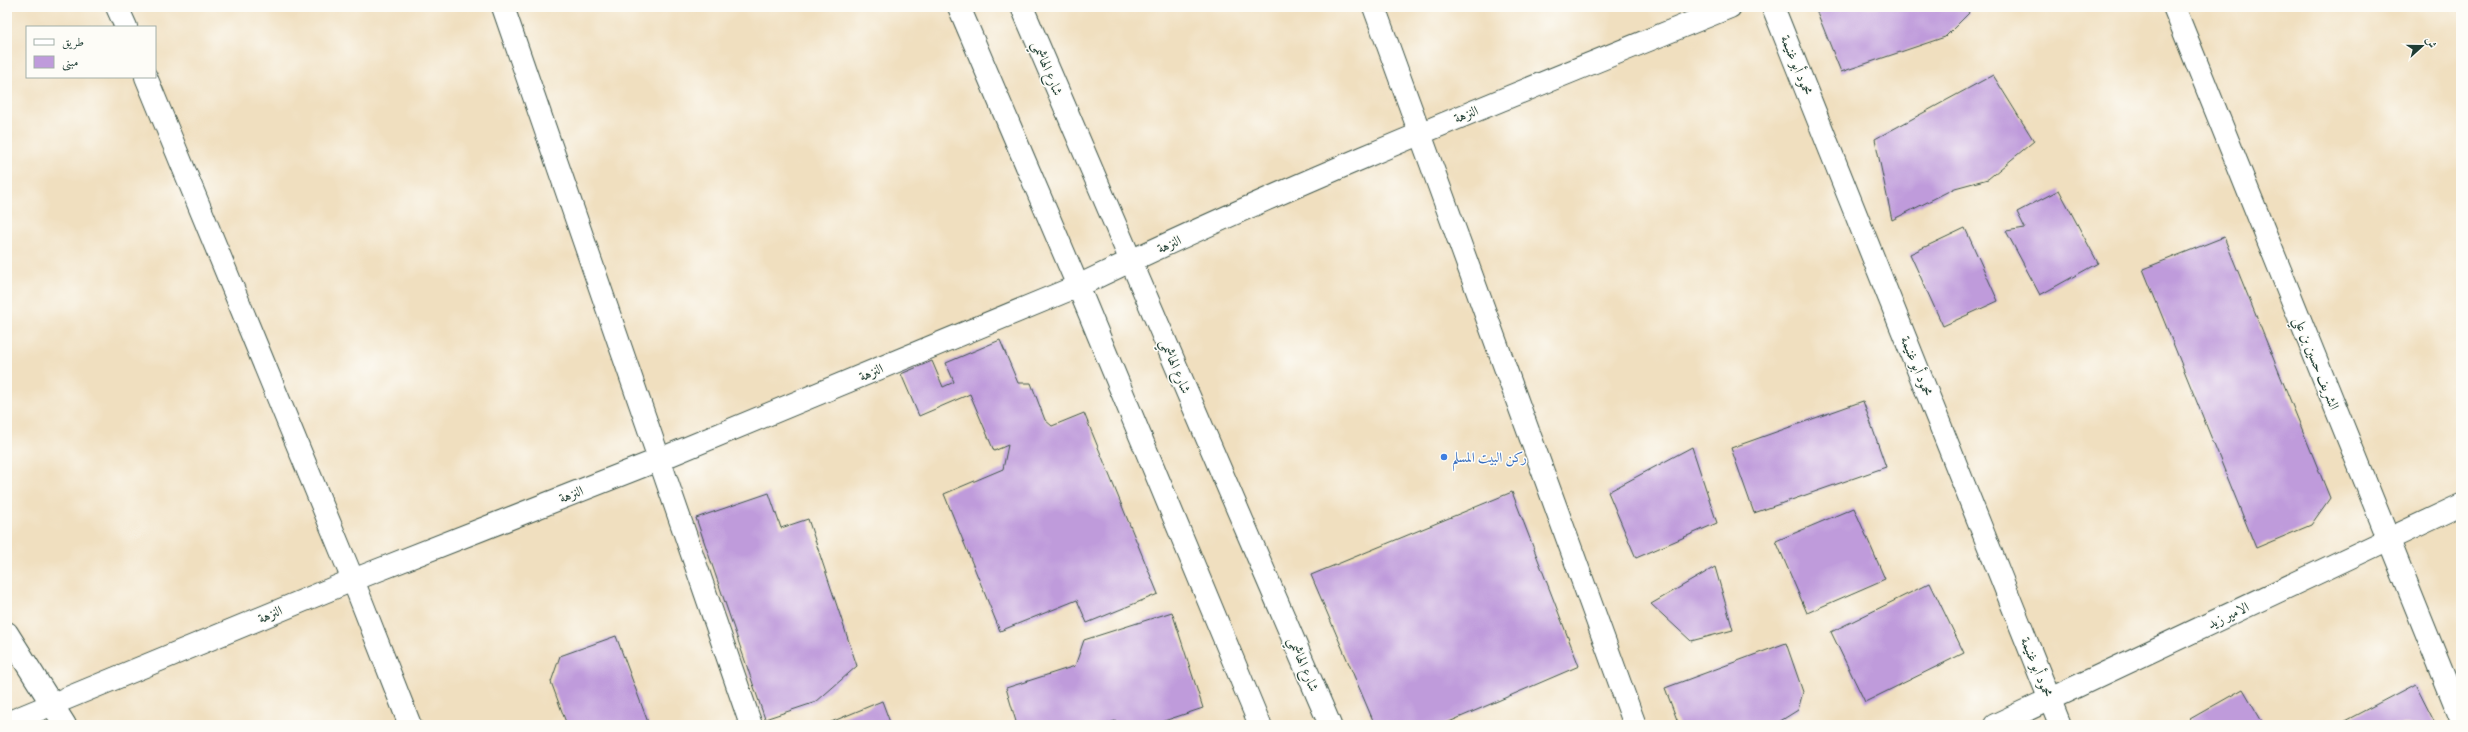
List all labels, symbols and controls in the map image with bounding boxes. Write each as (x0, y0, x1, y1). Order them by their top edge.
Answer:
legend (26, 26, 156, 78)
north arrow (2402, 26, 2442, 66)
street label: محمود أبو غنيمة (1776, 32, 1818, 98)
text: طريق (62, 35, 84, 50)
text: ش (2422, 35, 2439, 50)
street label: شارع الهاشمي (1025, 38, 1067, 100)
text: مبنى (62, 55, 78, 71)
street label: النزهة (1452, 102, 1481, 128)
street label: النزهة (1154, 232, 1184, 258)
street label: الشريف حسين بن علي (2286, 314, 2343, 414)
street label: محمود أبو غنيمة (1896, 333, 1938, 399)
street label: شارع الهاشمي (1153, 336, 1195, 398)
street label: النزهة (856, 360, 886, 386)
place label: ركن البيت المسلم (1452, 449, 1527, 472)
marker: ركن البيت المسلم (1439, 452, 1449, 462)
street label: النزهة (557, 482, 586, 508)
street label: الامير زيد (2205, 598, 2252, 633)
street label: النزهة (255, 602, 285, 628)
street label: شارع الهاشمي (1281, 634, 1323, 696)
street label: محمود أبو غنيمة (2016, 634, 2058, 700)

